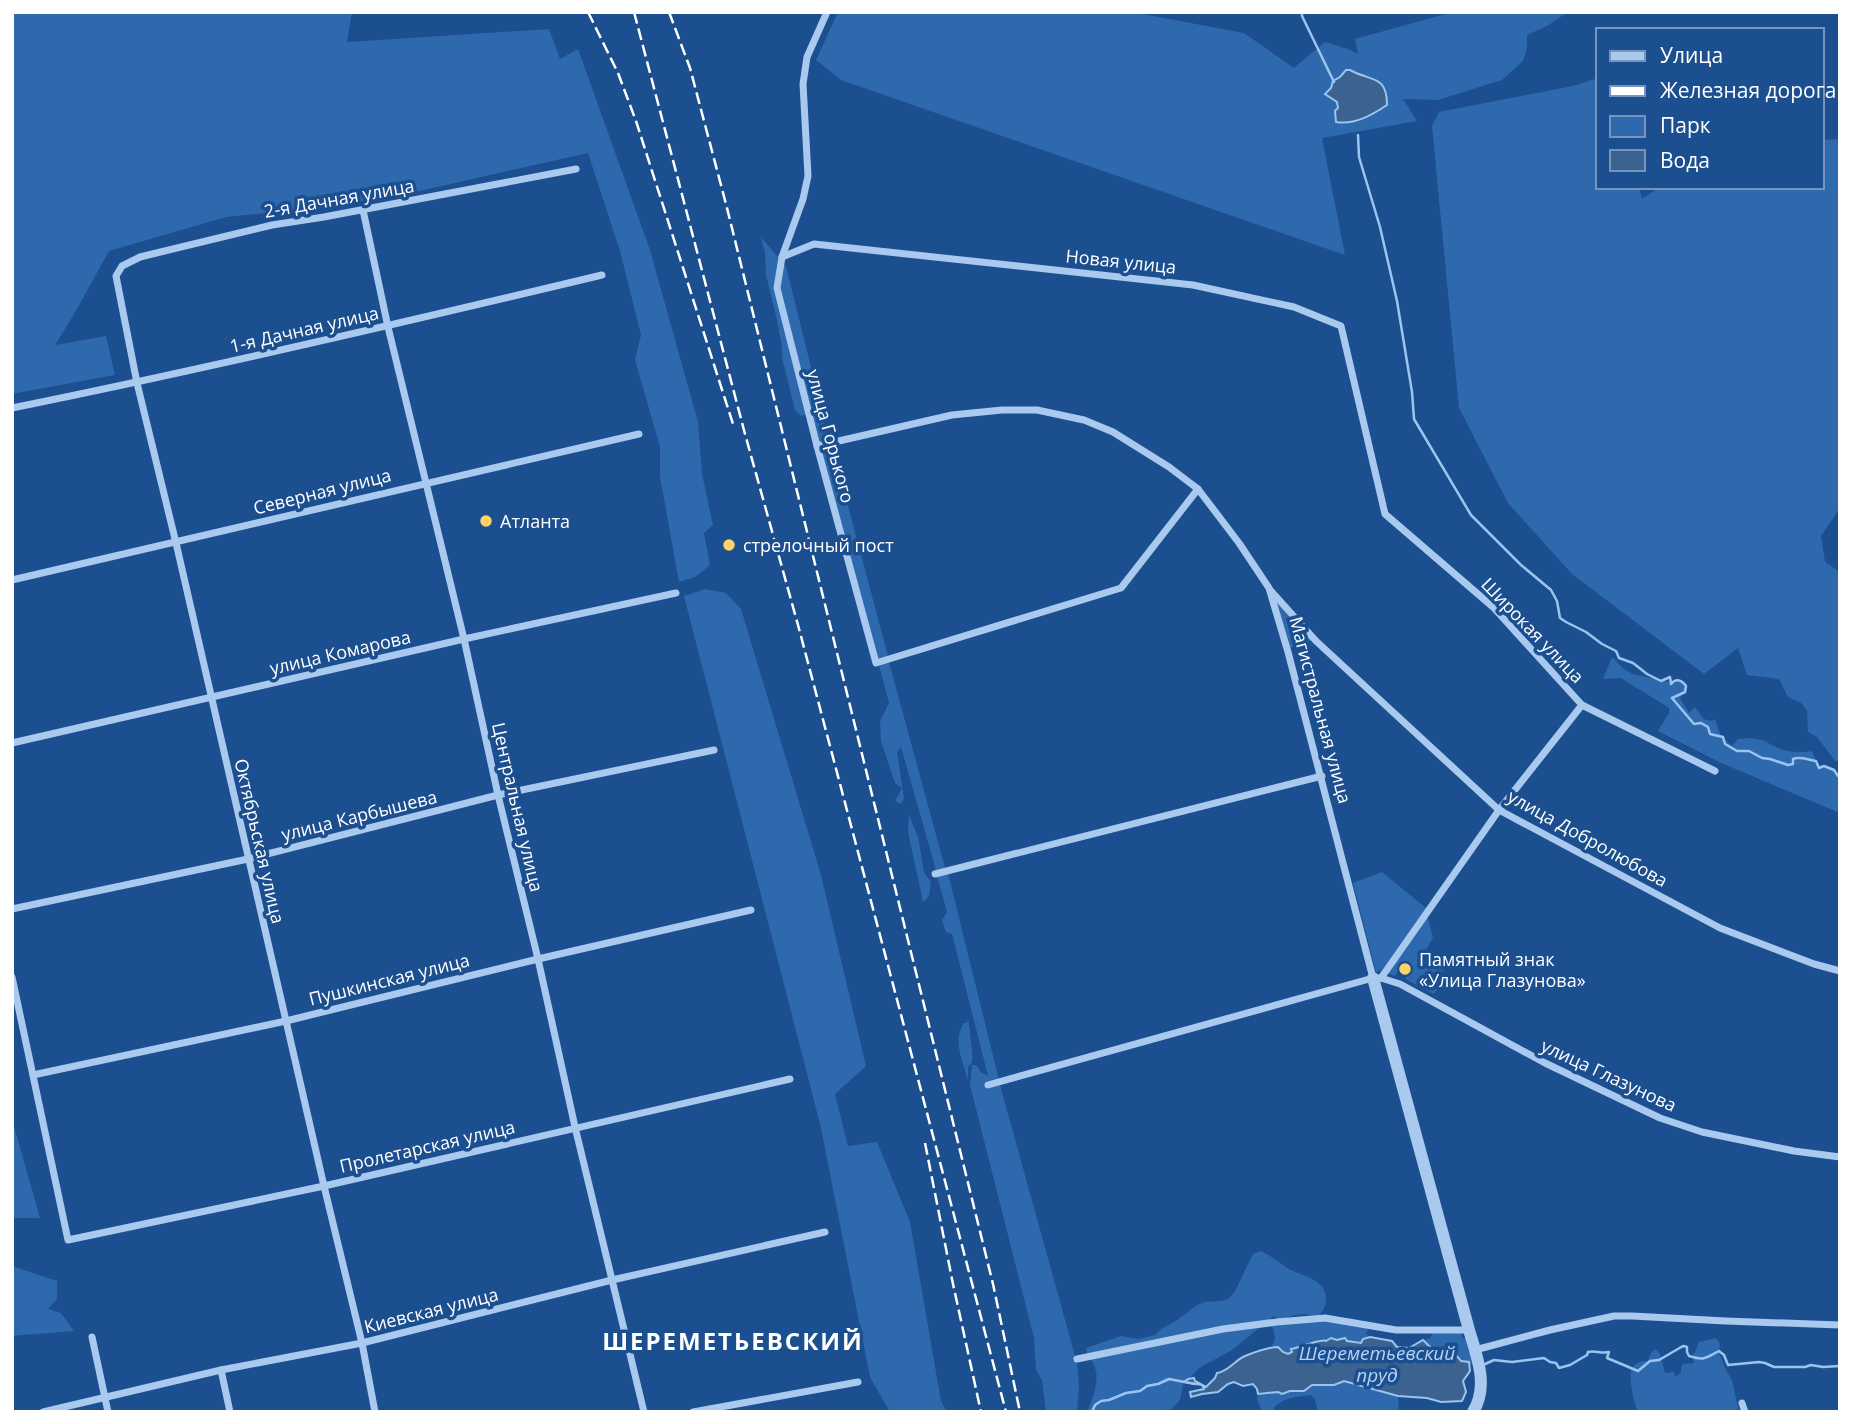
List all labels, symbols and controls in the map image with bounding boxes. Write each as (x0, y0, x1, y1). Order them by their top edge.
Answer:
legend (1596, 28, 1824, 189)
text: Улица (1660, 41, 1723, 69)
text: Железная дорога (1660, 76, 1836, 104)
text: Парк (1660, 111, 1711, 139)
text: Вода (1660, 146, 1710, 174)
street label: 2-я Дачная улица (262, 173, 416, 223)
street label: Новая улица (1064, 243, 1178, 279)
street label: 1-я Дачная улица (227, 300, 381, 358)
street label: улица Горького (802, 367, 860, 505)
street label: Северная улица (251, 462, 393, 520)
place label: Атланта (500, 509, 570, 533)
marker: Атланта (478, 513, 494, 529)
place label: стрелочный пост (743, 533, 894, 557)
marker: стрелочный пост (721, 537, 737, 553)
street label: Широкая улица (1476, 572, 1590, 688)
street label: Магистральная улица (1284, 614, 1358, 806)
street label: улица Комарова (267, 624, 413, 680)
street label: Центральная улица (487, 720, 549, 894)
street label: Октябрьская улица (229, 756, 291, 926)
street label: улица Карбышева (279, 784, 439, 846)
street label: улица Добролюбова (1504, 784, 1672, 892)
street label: Пушкинская улица (306, 947, 472, 1011)
place label: Памятный знак «Улица Глазунова» (1419, 947, 1586, 992)
marker: Памятный знак «Улица Глазунова» (1397, 961, 1413, 977)
street label: улица Глазунова (1537, 1033, 1681, 1117)
street label: Пролетарская улица (337, 1114, 517, 1178)
street label: Киевская улица (361, 1282, 501, 1338)
district label: ШЕРЕМЕТЬЕВСКИЙ (602, 1324, 864, 1357)
water label: Шереметьевский пруд (1299, 1340, 1455, 1388)

